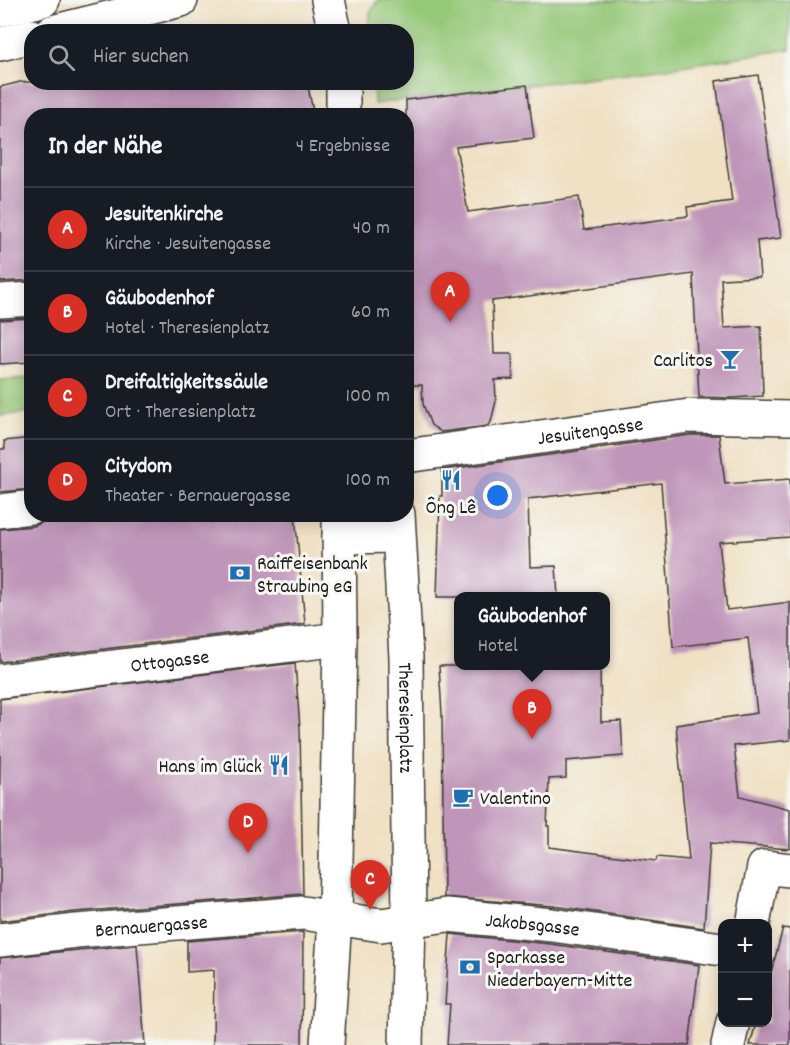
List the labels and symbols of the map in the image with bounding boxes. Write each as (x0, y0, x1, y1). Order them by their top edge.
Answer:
pin: A (430, 272, 470, 322)
bar icon: Carlitos (718, 347, 742, 371)
place label: Carlitos (653, 348, 713, 376)
street label: Jesuitengasse (536, 412, 645, 454)
restaurant icon: Ông Lê (439, 468, 463, 492)
your location (483, 481, 512, 510)
place label: Ông Lê (426, 495, 476, 523)
place label: Raiffeisenbank Straubing eG (257, 551, 368, 602)
bank icon: Raiffeisenbank Straubing eG (228, 561, 252, 585)
street label: Ottogasse (129, 644, 211, 682)
street label: Theresienplatz (389, 662, 418, 774)
pin: B (512, 690, 552, 739)
restaurant icon: Hans im Glück (267, 753, 291, 777)
place label: Hans im Glück (158, 754, 262, 782)
cafe icon: Valentino (451, 785, 475, 809)
place label: Valentino (480, 786, 551, 814)
pin: D (228, 804, 268, 853)
pin: C (350, 860, 389, 910)
street label: Jakobsgasse (484, 908, 581, 946)
street label: Bernauergasse (94, 910, 209, 946)
place label: Sparkasse Niederbayern-Mitte (487, 945, 633, 996)
bank icon: Sparkasse Niederbayern-Mitte (458, 955, 482, 979)

